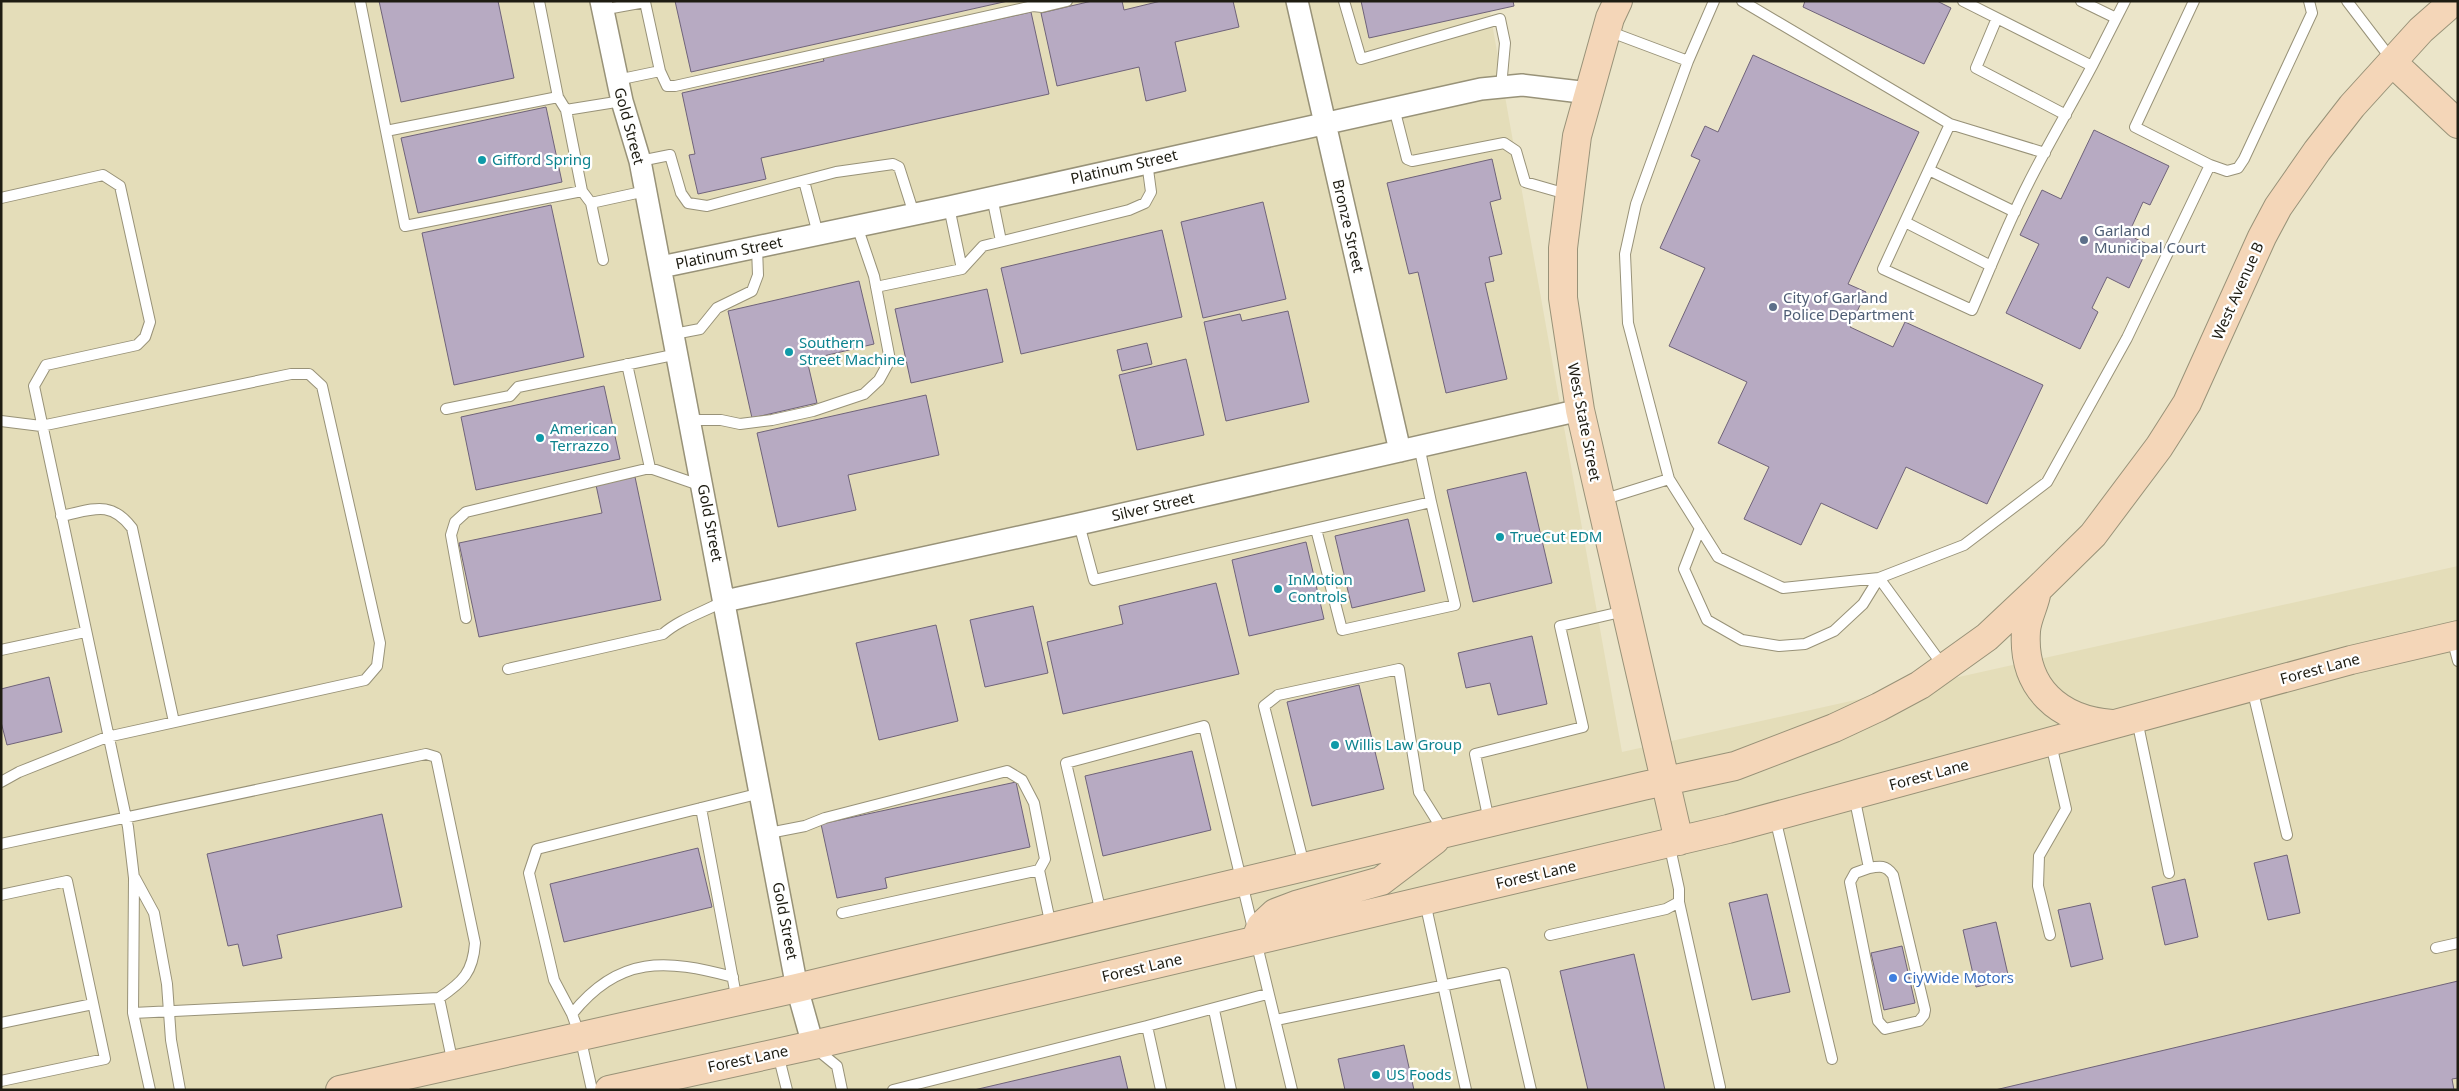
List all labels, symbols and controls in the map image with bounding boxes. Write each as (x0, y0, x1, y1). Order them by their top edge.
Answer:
street label: Gold Street (610, 85, 650, 167)
street label: Platinum Street (1068, 144, 1180, 188)
place label: Gifford Spring (492, 149, 591, 169)
marker: Gifford Spring (476, 154, 488, 166)
street label: Bronze Street (1329, 177, 1370, 275)
place label: Garland Municipal Court (2094, 220, 2207, 257)
street label: Platinum Street (673, 231, 785, 273)
marker: Garland Municipal Court (2078, 234, 2090, 246)
street label: West Avenue B (2207, 239, 2268, 343)
place label: City of Garland Police Department (1783, 287, 1915, 324)
marker: City of Garland Police Department (1767, 301, 1779, 313)
place label: Southern Street Machine (799, 332, 905, 369)
marker: Southern Street Machine (783, 346, 795, 358)
street label: West State Street (1564, 361, 1606, 483)
place label: American Terrazzo (550, 418, 617, 455)
marker: American Terrazzo (534, 432, 546, 444)
street label: Gold Street (694, 482, 728, 564)
street label: Silver Street (1110, 487, 1197, 525)
place label: TrueCut EDM (1510, 526, 1602, 546)
marker: TrueCut EDM (1494, 531, 1506, 543)
place label: InMotion Controls (1288, 569, 1353, 606)
marker: InMotion Controls (1272, 583, 1284, 595)
street label: Forest Lane (2278, 648, 2362, 688)
place label: Willis Law Group (1345, 734, 1462, 754)
marker: Willis Law Group (1329, 739, 1341, 751)
street label: Forest Lane (1887, 754, 1971, 794)
street label: Forest Lane (1494, 855, 1578, 893)
street label: Gold Street (769, 880, 803, 962)
street label: Forest Lane (1100, 948, 1184, 986)
place label: CiyWide Motors (1903, 967, 2014, 987)
marker: CiyWide Motors (1887, 972, 1899, 984)
street label: Forest Lane (706, 1040, 790, 1076)
place label: US Foods (1386, 1064, 1451, 1084)
marker: US Foods (1370, 1069, 1382, 1081)

